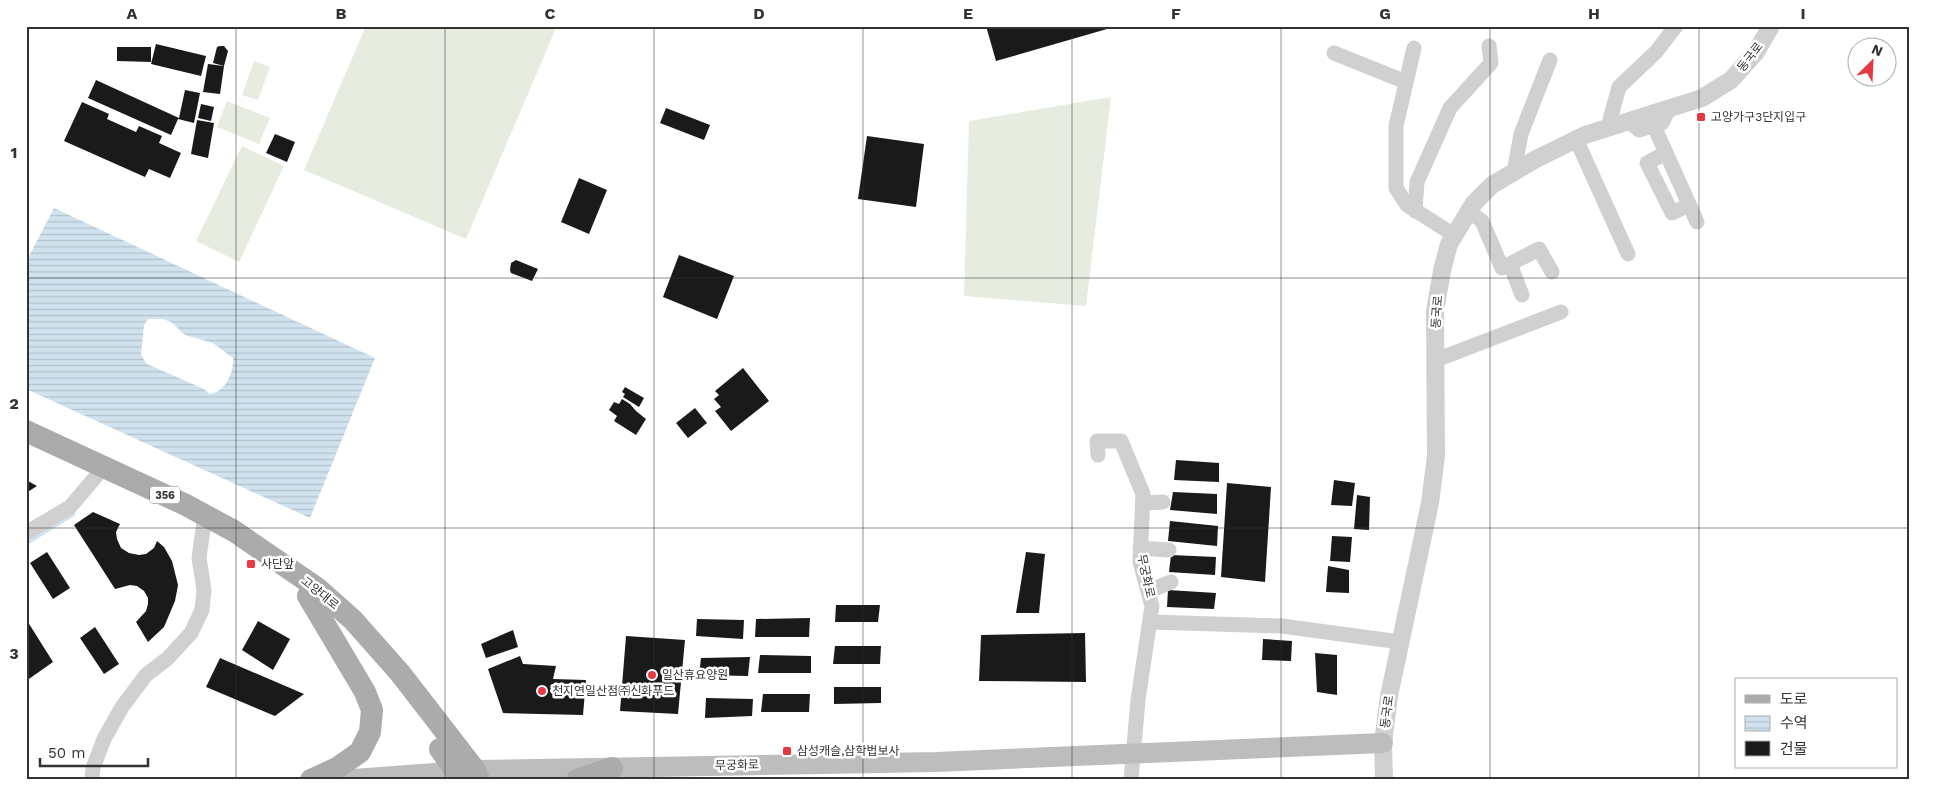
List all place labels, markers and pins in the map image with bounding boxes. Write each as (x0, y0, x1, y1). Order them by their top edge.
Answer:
place label: 고양가구3단지입구 (1711, 110, 1806, 124)
marker: 고양가구3단지입구 (1695, 111, 1707, 123)
place label: 사단앞 (261, 557, 294, 571)
marker: 사단앞 (245, 558, 257, 570)
place label: 일산휴요양원 (662, 668, 728, 682)
marker: 일산휴요양원 (646, 669, 658, 681)
place label: 천지연일산점㈜신화푸드 (552, 684, 674, 698)
marker: 천지연일산점㈜신화푸드 (536, 685, 548, 697)
place label: 삼성캐슬,삼학법보사 (797, 744, 900, 758)
marker: 삼성캐슬,삼학법보사 (781, 745, 793, 757)

